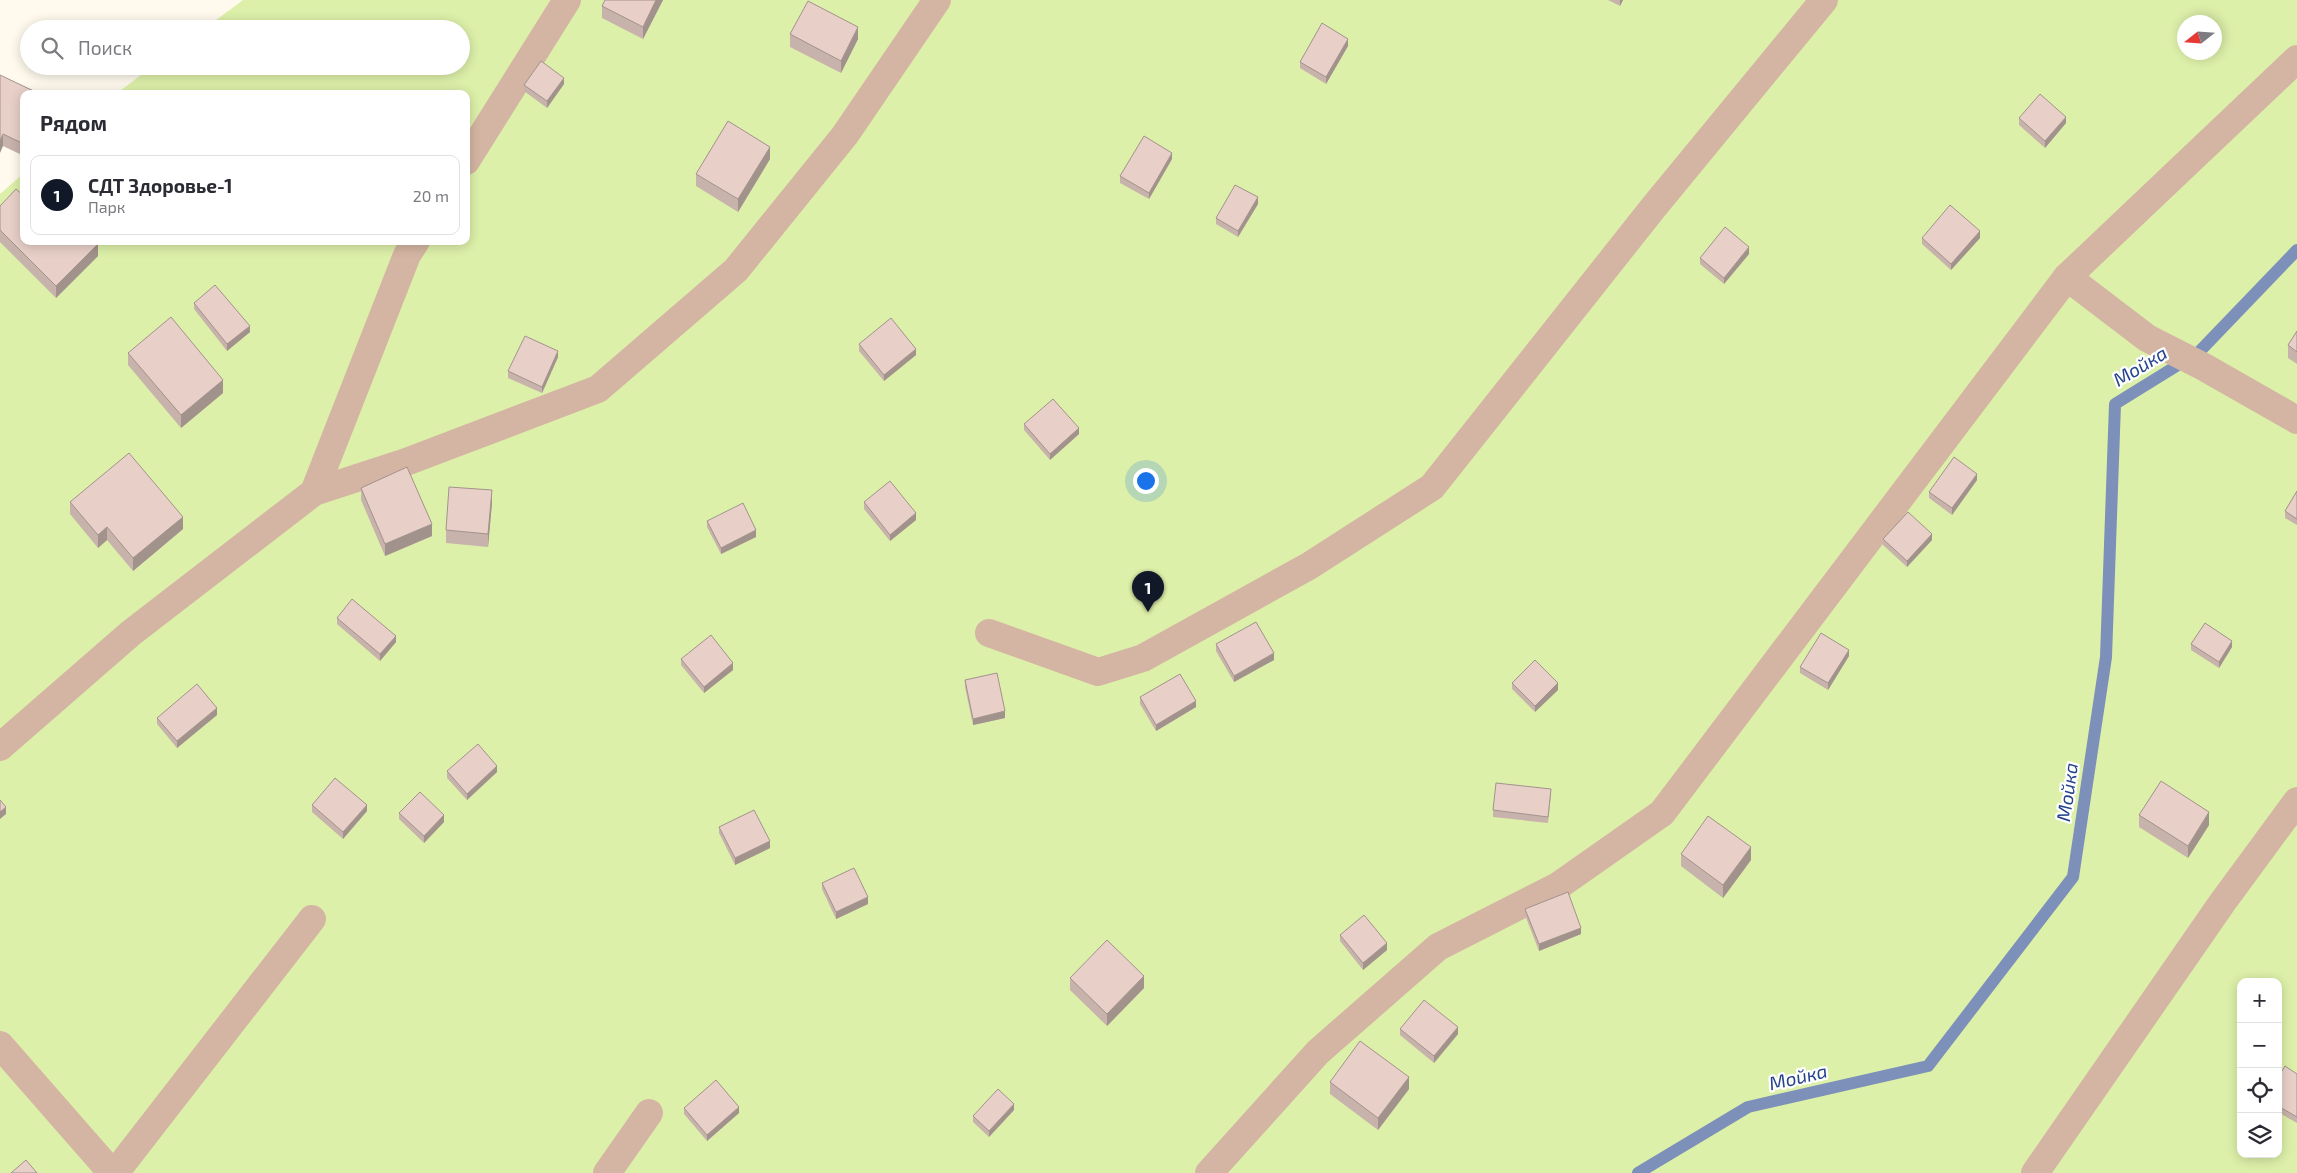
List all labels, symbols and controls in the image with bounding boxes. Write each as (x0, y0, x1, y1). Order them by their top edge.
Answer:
north arrow (2177, 15, 2222, 60)
search box (20, 20, 470, 75)
icon: search (38, 34, 66, 62)
text: Поиск (78, 36, 132, 59)
text: Рядом (40, 110, 107, 135)
text: СДТ Здоровье-1 (88, 174, 232, 197)
text: 1 (54, 186, 60, 205)
text: 20 m (413, 186, 449, 205)
text: Парк (88, 197, 125, 216)
water label: Мойка (2108, 340, 2171, 391)
your location (1133, 468, 1159, 494)
pin: 1 (1132, 571, 1164, 612)
water label: Мойка (2051, 761, 2082, 823)
map controls (2237, 978, 2282, 1158)
button: + (2237, 978, 2282, 1023)
button: − (2237, 1023, 2282, 1068)
water label: Мойка (1766, 1059, 1829, 1094)
button: locate (2237, 1068, 2282, 1113)
button: layers (2237, 1113, 2282, 1158)

